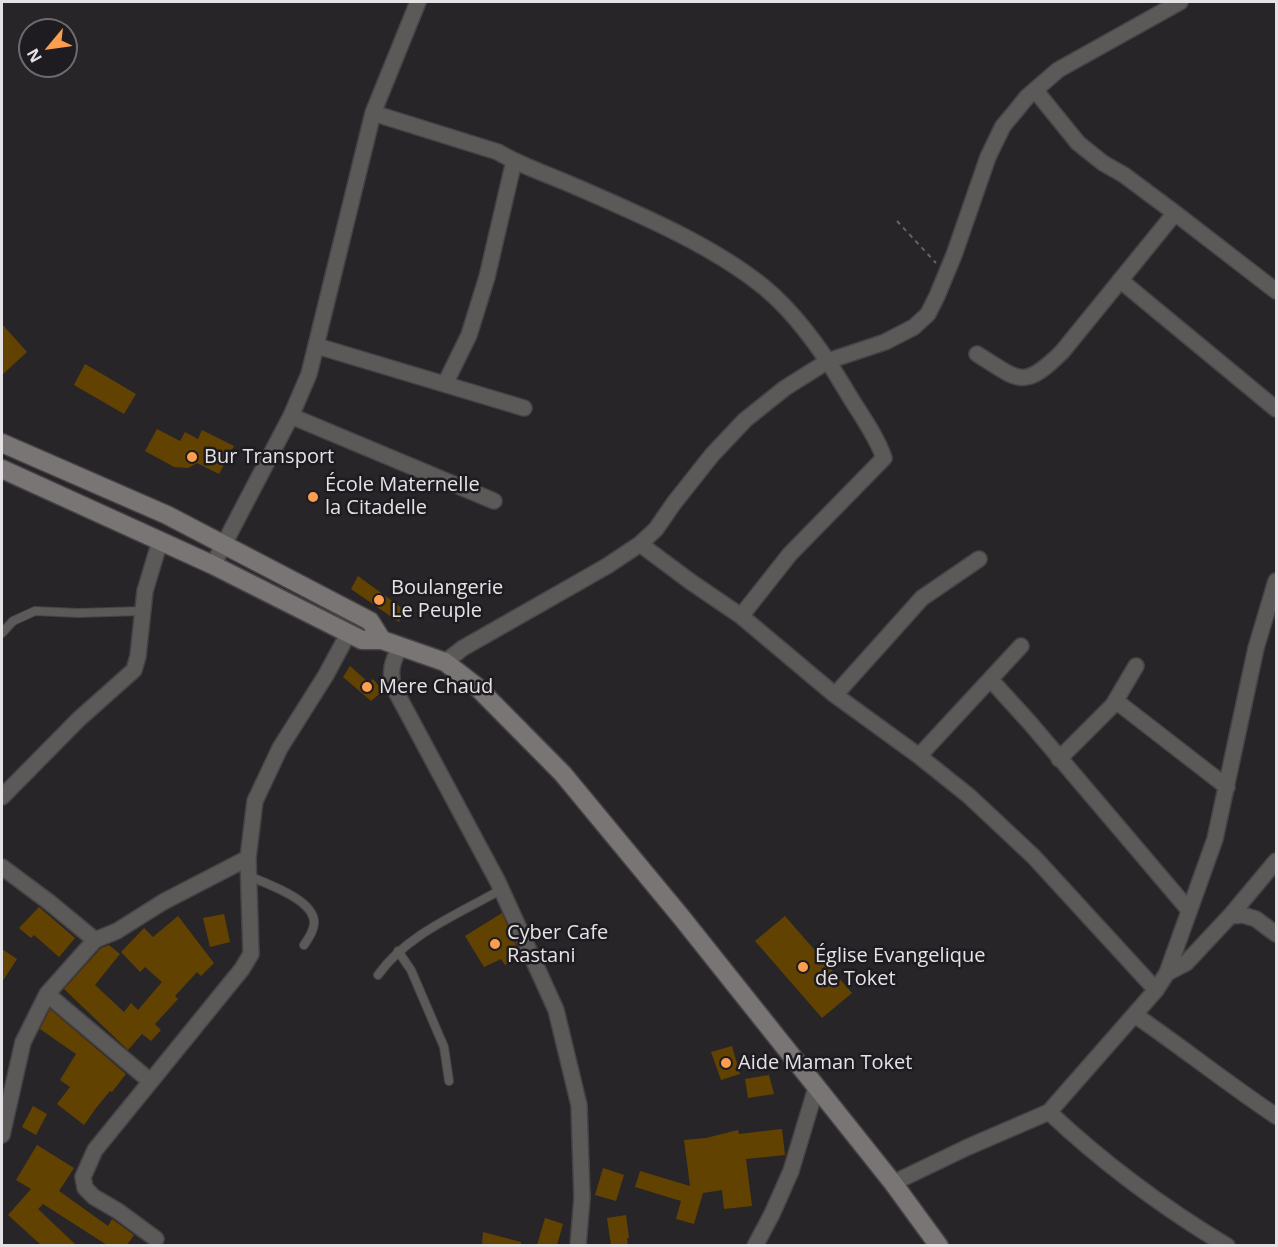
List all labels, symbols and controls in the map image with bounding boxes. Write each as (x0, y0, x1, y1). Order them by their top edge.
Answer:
north arrow (18, 18, 78, 78)
text: N (21, 45, 47, 67)
place label: Bur Transport (204, 445, 334, 469)
marker: Bur Transport (185, 450, 199, 464)
place label: École Maternelle la Citadelle (325, 473, 480, 520)
marker: École Maternelle la Citadelle (306, 490, 320, 504)
place label: Boulangerie Le Peuple (391, 576, 503, 623)
marker: Boulangerie Le Peuple (372, 593, 386, 607)
place label: Mere Chaud (379, 675, 493, 699)
marker: Mere Chaud (360, 680, 374, 694)
place label: Cyber Cafe Rastani (507, 921, 608, 968)
marker: Cyber Cafe Rastani (488, 937, 502, 951)
place label: Église Evangelique de Toket (815, 944, 985, 991)
marker: Église Evangelique de Toket (796, 960, 810, 974)
place label: Aide Maman Toket (738, 1051, 912, 1075)
marker: Aide Maman Toket (719, 1056, 733, 1070)

